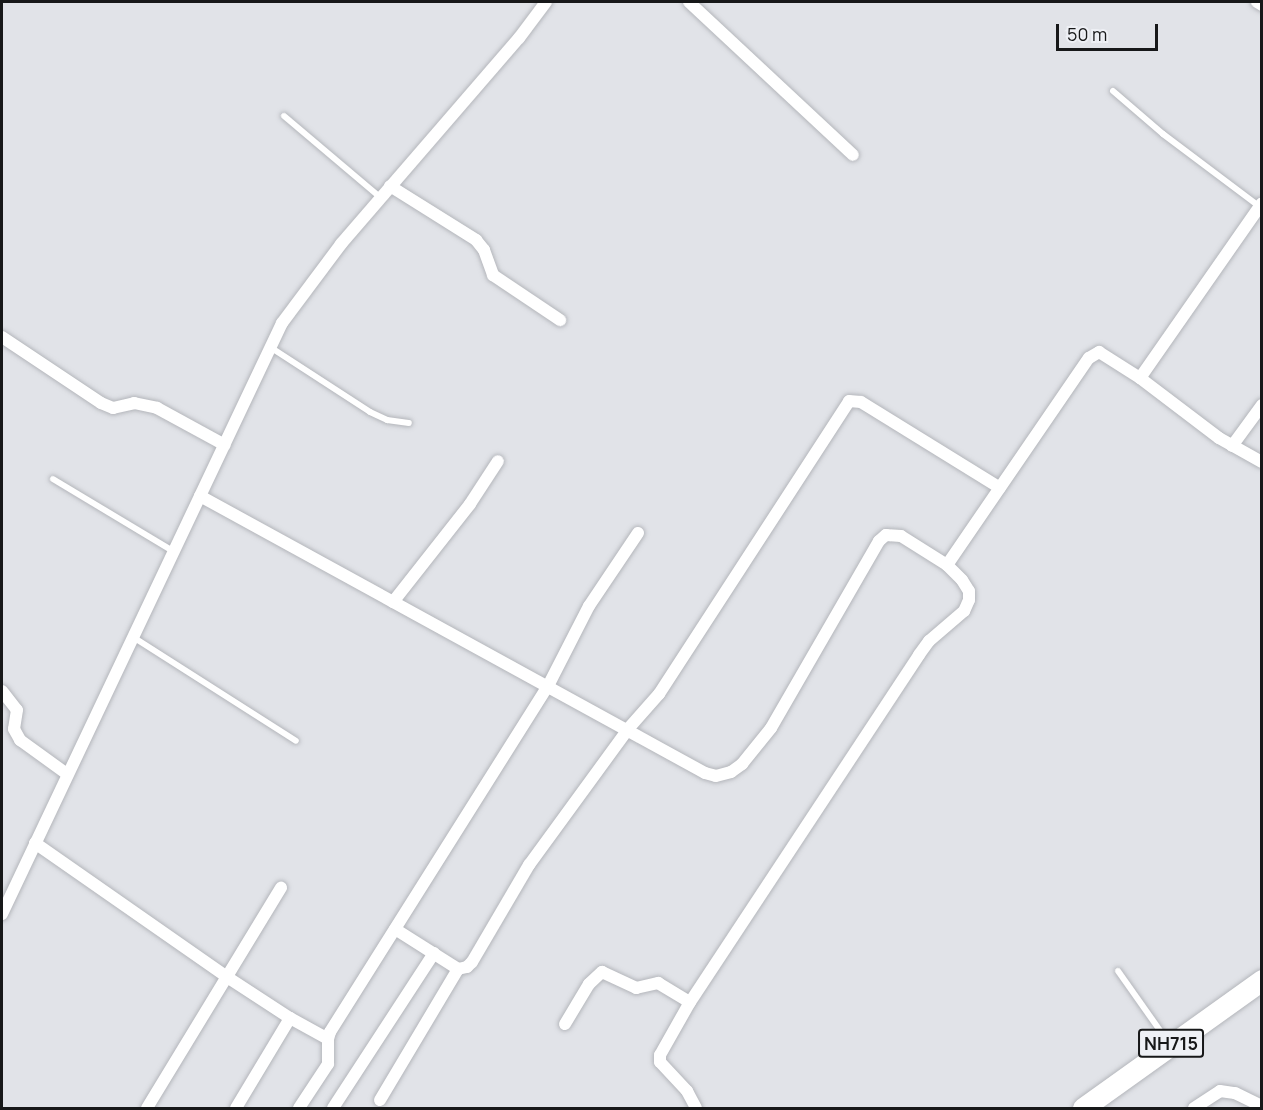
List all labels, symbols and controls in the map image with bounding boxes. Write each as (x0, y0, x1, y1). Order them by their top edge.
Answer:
scale bar (1059, 12, 1161, 50)
text: 50 m (1067, 22, 1107, 46)
road number: NH715 (1138, 1028, 1204, 1058)

